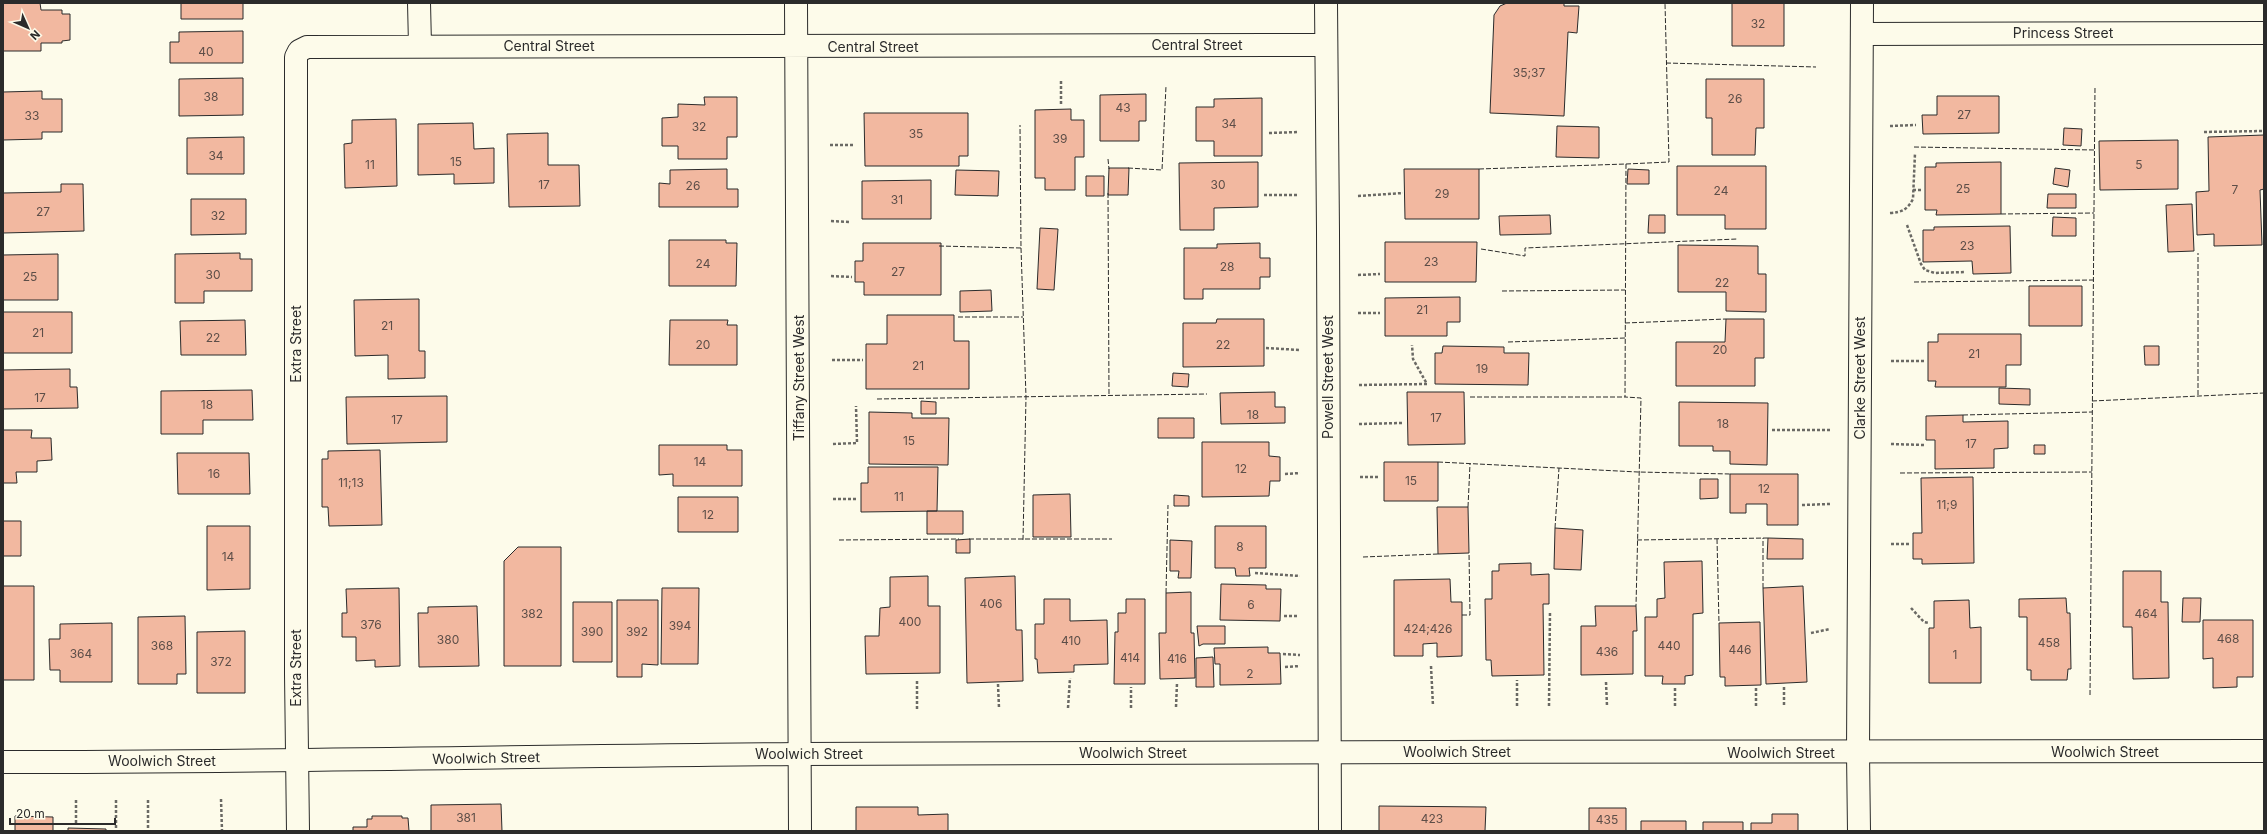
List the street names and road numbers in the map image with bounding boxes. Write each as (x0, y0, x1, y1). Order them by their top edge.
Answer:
street label: Princess Street (2013, 24, 2114, 41)
street label: Central Street (1151, 36, 1243, 53)
street label: Central Street (503, 37, 595, 54)
street label: Central Street (827, 38, 919, 55)
street label: Extra Street (287, 305, 304, 383)
street label: Tiffany Street West (790, 314, 807, 441)
street label: Powell Street West (1319, 315, 1336, 439)
street label: Clarke Street West (1851, 316, 1868, 440)
street label: Extra Street (287, 629, 304, 707)
street label: Woolwich Street (1403, 743, 1511, 760)
street label: Woolwich Street (2051, 743, 2159, 760)
street label: Woolwich Street (1079, 744, 1187, 761)
street label: Woolwich Street (1727, 744, 1835, 761)
street label: Woolwich Street (755, 745, 863, 762)
street label: Woolwich Street (432, 748, 540, 767)
street label: Woolwich Street (108, 752, 216, 769)

